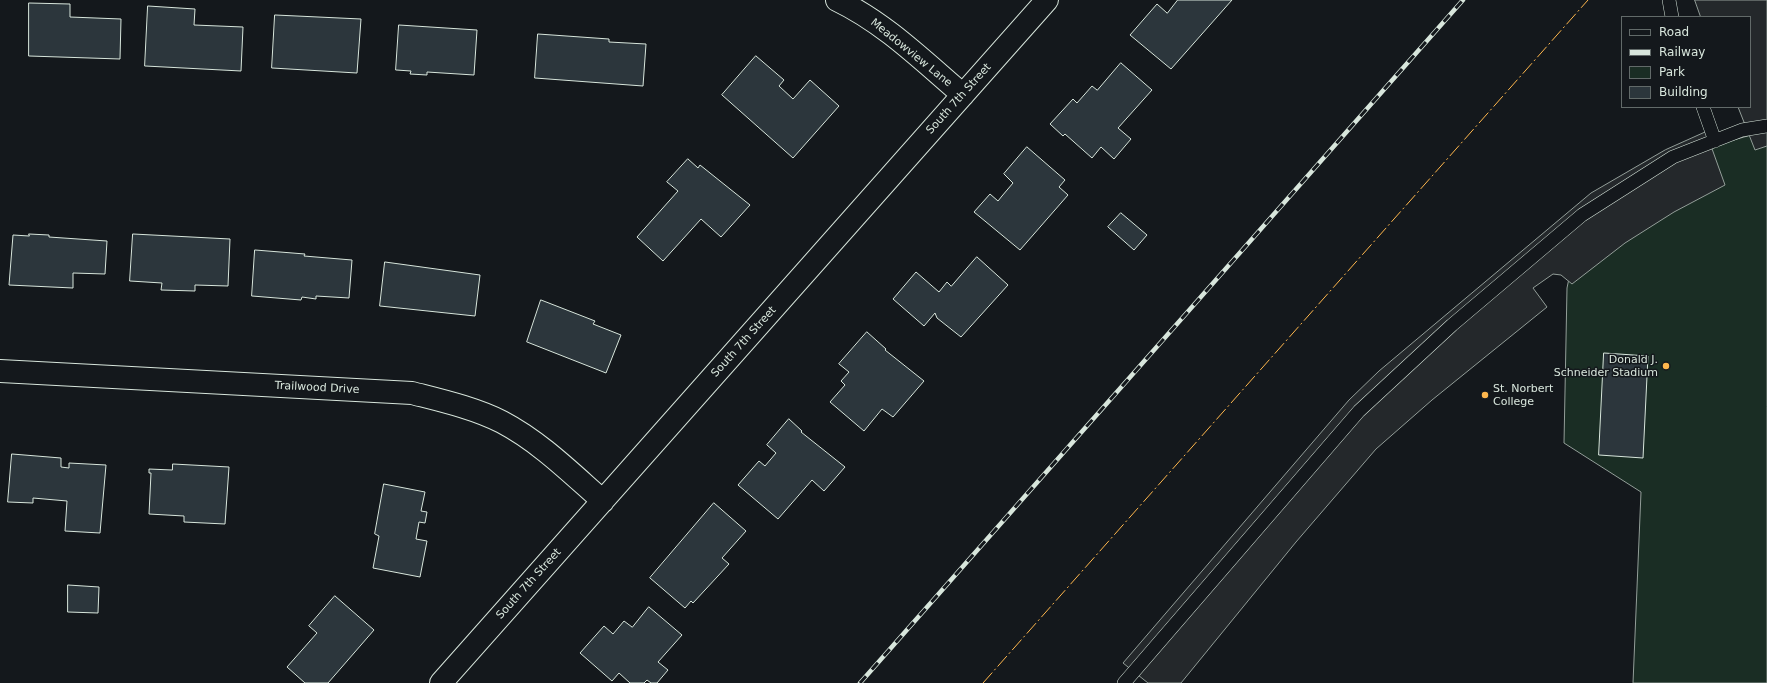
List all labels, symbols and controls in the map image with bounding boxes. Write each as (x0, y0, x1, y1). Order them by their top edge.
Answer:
street label: Meadowview Lane (868, 16, 954, 90)
legend (1621, 16, 1751, 108)
text: Road (1659, 25, 1689, 39)
text: Railway (1659, 45, 1705, 59)
street label: South 7th Street (924, 61, 994, 137)
text: Park (1659, 65, 1685, 79)
text: Building (1659, 85, 1708, 99)
street label: South 7th Street (709, 304, 779, 380)
place label: Donald J. Schneider Stadium (1554, 353, 1658, 379)
marker: Donald J. Schneider Stadium (1661, 361, 1671, 371)
street label: Trailwood Drive (274, 379, 360, 397)
place label: St. Norbert College (1493, 382, 1553, 408)
marker: St. Norbert College (1480, 390, 1490, 400)
street label: South 7th Street (494, 546, 564, 622)

